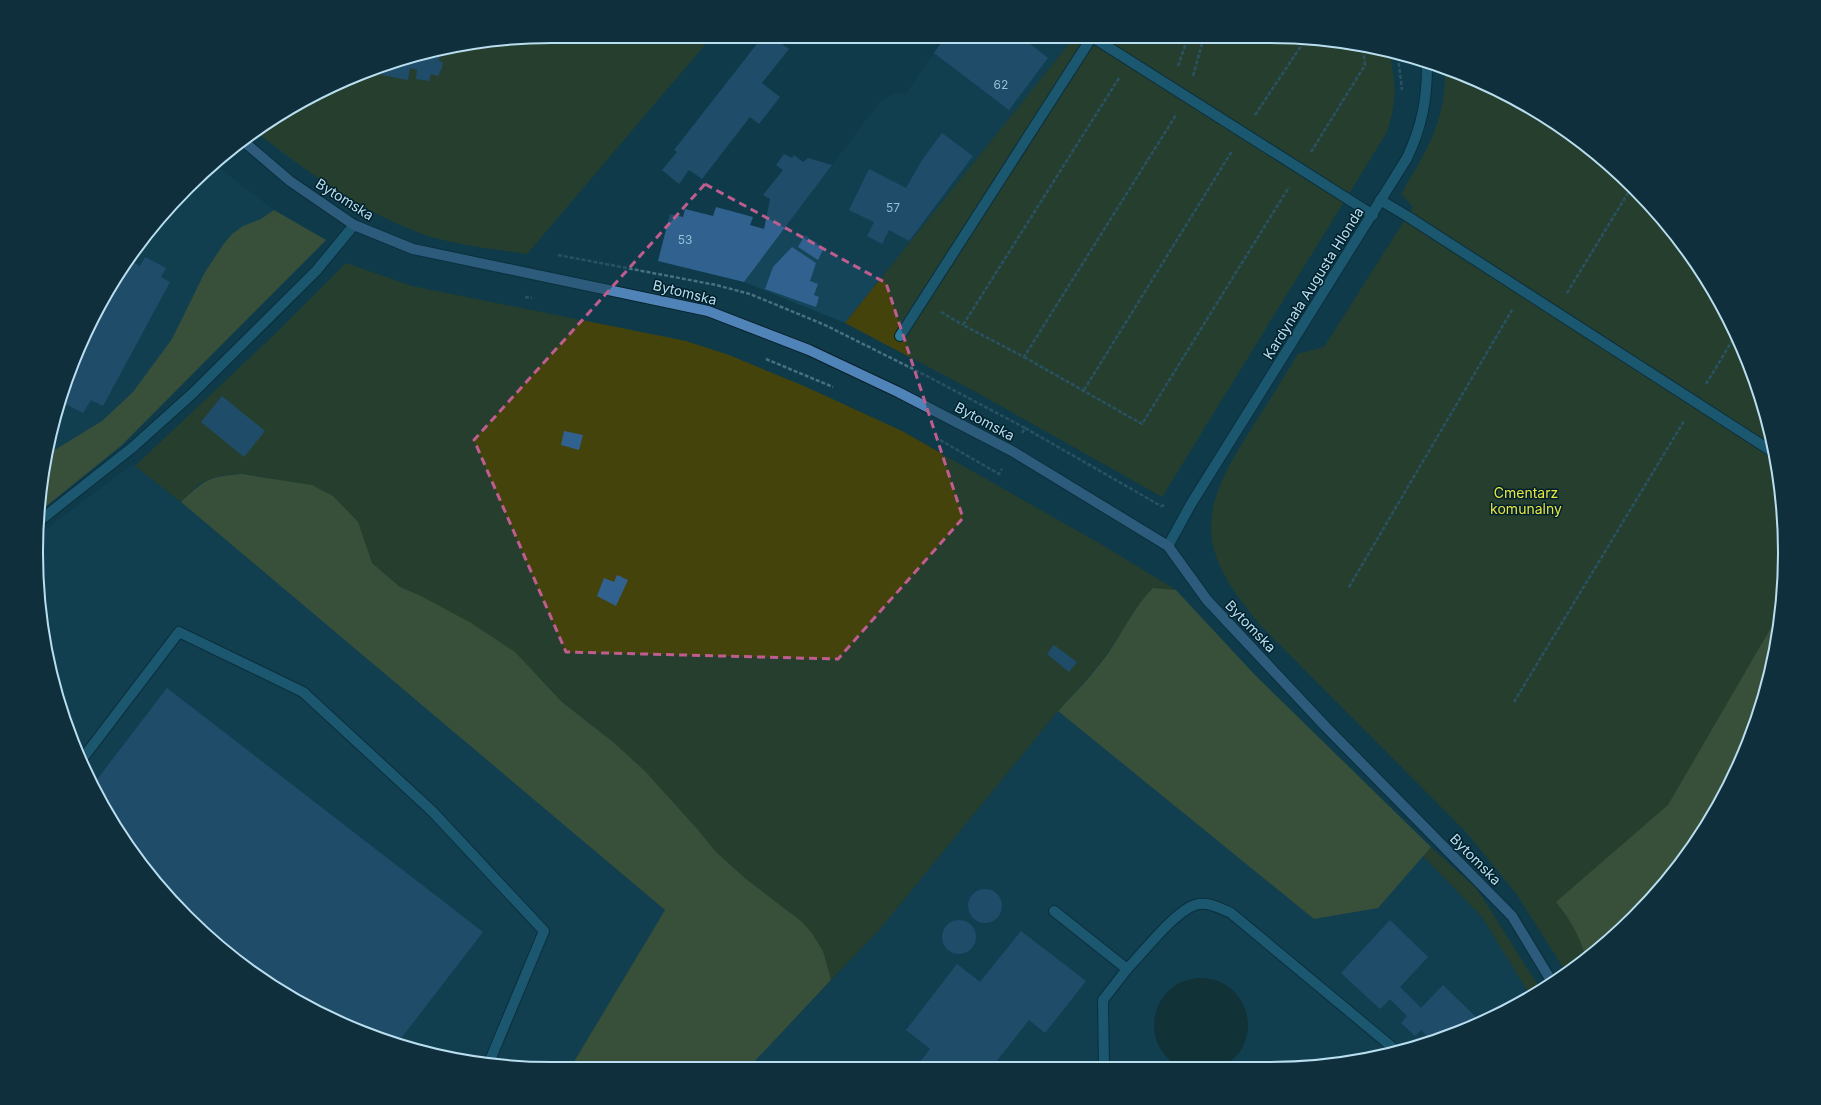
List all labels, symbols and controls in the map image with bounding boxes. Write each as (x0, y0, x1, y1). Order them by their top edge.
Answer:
house number: 62 (994, 77, 1008, 92)
street label: Bytomska (313, 174, 377, 224)
house number: 57 (886, 200, 900, 215)
street label: Kardynała Augusta Hlonda (1259, 204, 1367, 362)
house number: 53 (678, 232, 692, 247)
street label: Bytomska (651, 276, 719, 308)
street label: Bytomska (952, 398, 1018, 444)
park label: Cmentarz komunalny (1490, 484, 1562, 517)
street label: Bytomska (1222, 597, 1280, 655)
street label: Bytomska (1447, 830, 1505, 888)

